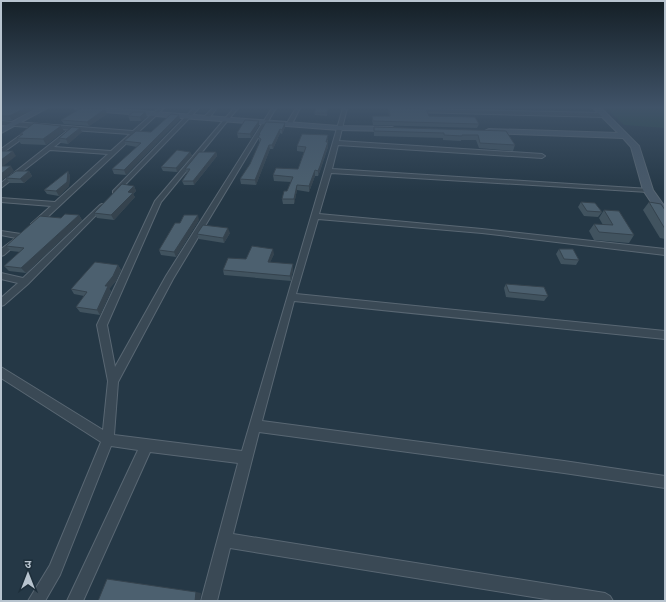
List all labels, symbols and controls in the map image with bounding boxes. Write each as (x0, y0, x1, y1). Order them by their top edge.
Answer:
north arrow (8, 554, 48, 594)
text: उ (25, 557, 32, 570)

